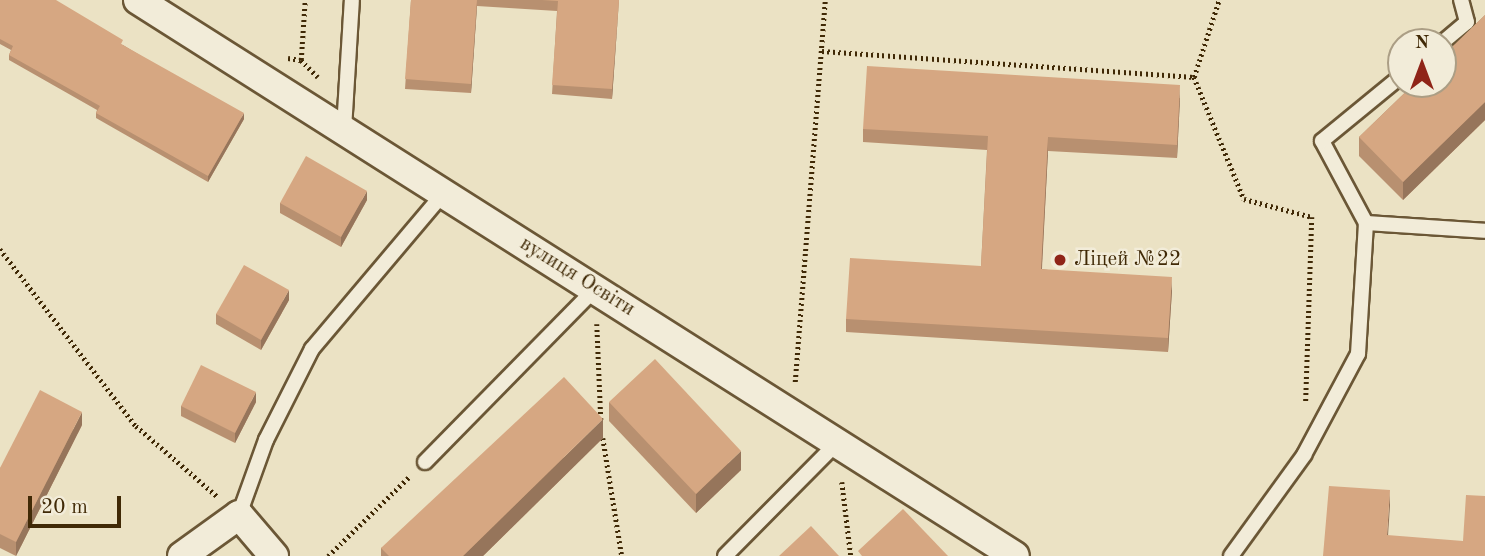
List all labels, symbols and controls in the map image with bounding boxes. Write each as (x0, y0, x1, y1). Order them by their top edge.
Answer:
north arrow (1387, 28, 1457, 98)
text: N (1415, 34, 1429, 53)
street label: вулиця Освіти (515, 232, 639, 322)
place label: Ліцей №22 (1074, 247, 1181, 273)
marker: Ліцей №22 (1052, 252, 1068, 268)
scale bar (32, 482, 124, 526)
text: 20 m (41, 497, 88, 518)

